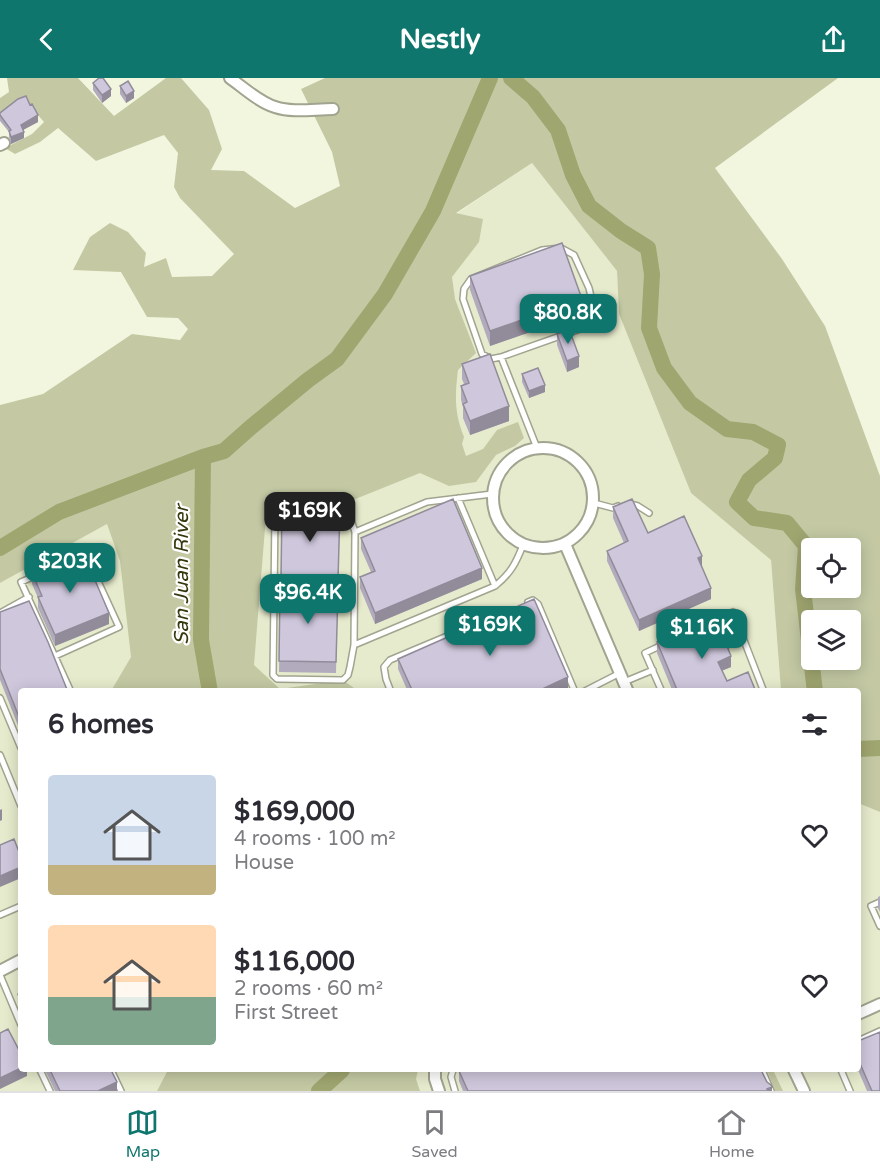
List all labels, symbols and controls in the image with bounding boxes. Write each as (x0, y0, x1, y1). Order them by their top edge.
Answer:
icon: back (30, 23, 63, 56)
text: Nestly (400, 23, 480, 56)
icon: share (817, 23, 850, 56)
pin: $80.8K (519, 294, 617, 345)
text: $80.8K (534, 301, 602, 325)
pin: $169K (268, 492, 352, 543)
text: $169K (278, 499, 342, 523)
water label: San Juan River (170, 503, 194, 645)
map controls (801, 538, 861, 670)
button: locate (801, 538, 861, 598)
pin: $203K (28, 543, 112, 594)
text: $203K (38, 550, 102, 574)
pin: $96.4K (259, 574, 357, 625)
text: $96.4K (274, 581, 342, 605)
pin: $169K (448, 606, 532, 657)
pin: $116K (660, 609, 744, 660)
button: layers (801, 610, 861, 670)
text: $169K (458, 613, 522, 637)
text: $116K (670, 616, 734, 640)
icon: filters (798, 708, 831, 741)
text: 6 homes (48, 709, 154, 740)
text: $169,000 (234, 796, 355, 827)
icon: home (96, 799, 168, 871)
icon: heart (798, 819, 831, 852)
text: 4 rooms · 100 m² (234, 827, 396, 851)
text: House (234, 851, 294, 875)
text: $116,000 (234, 946, 355, 977)
icon: home (96, 949, 168, 1021)
icon: heart (798, 969, 831, 1002)
text: 2 rooms · 60 m² (234, 977, 383, 1001)
text: First Street (234, 1001, 338, 1025)
tab: Map (126, 1106, 160, 1162)
tab: Saved (411, 1106, 458, 1162)
tab: Home (709, 1106, 754, 1162)

